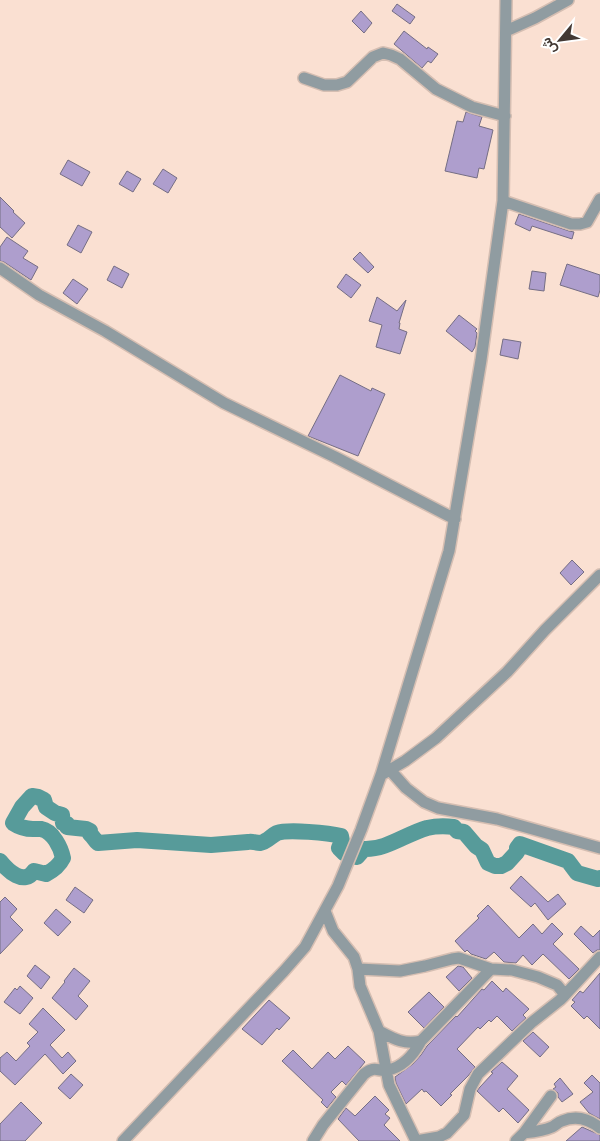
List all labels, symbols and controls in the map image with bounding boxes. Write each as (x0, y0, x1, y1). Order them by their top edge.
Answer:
north arrow (535, 15, 585, 65)
text: ش (537, 34, 561, 58)

